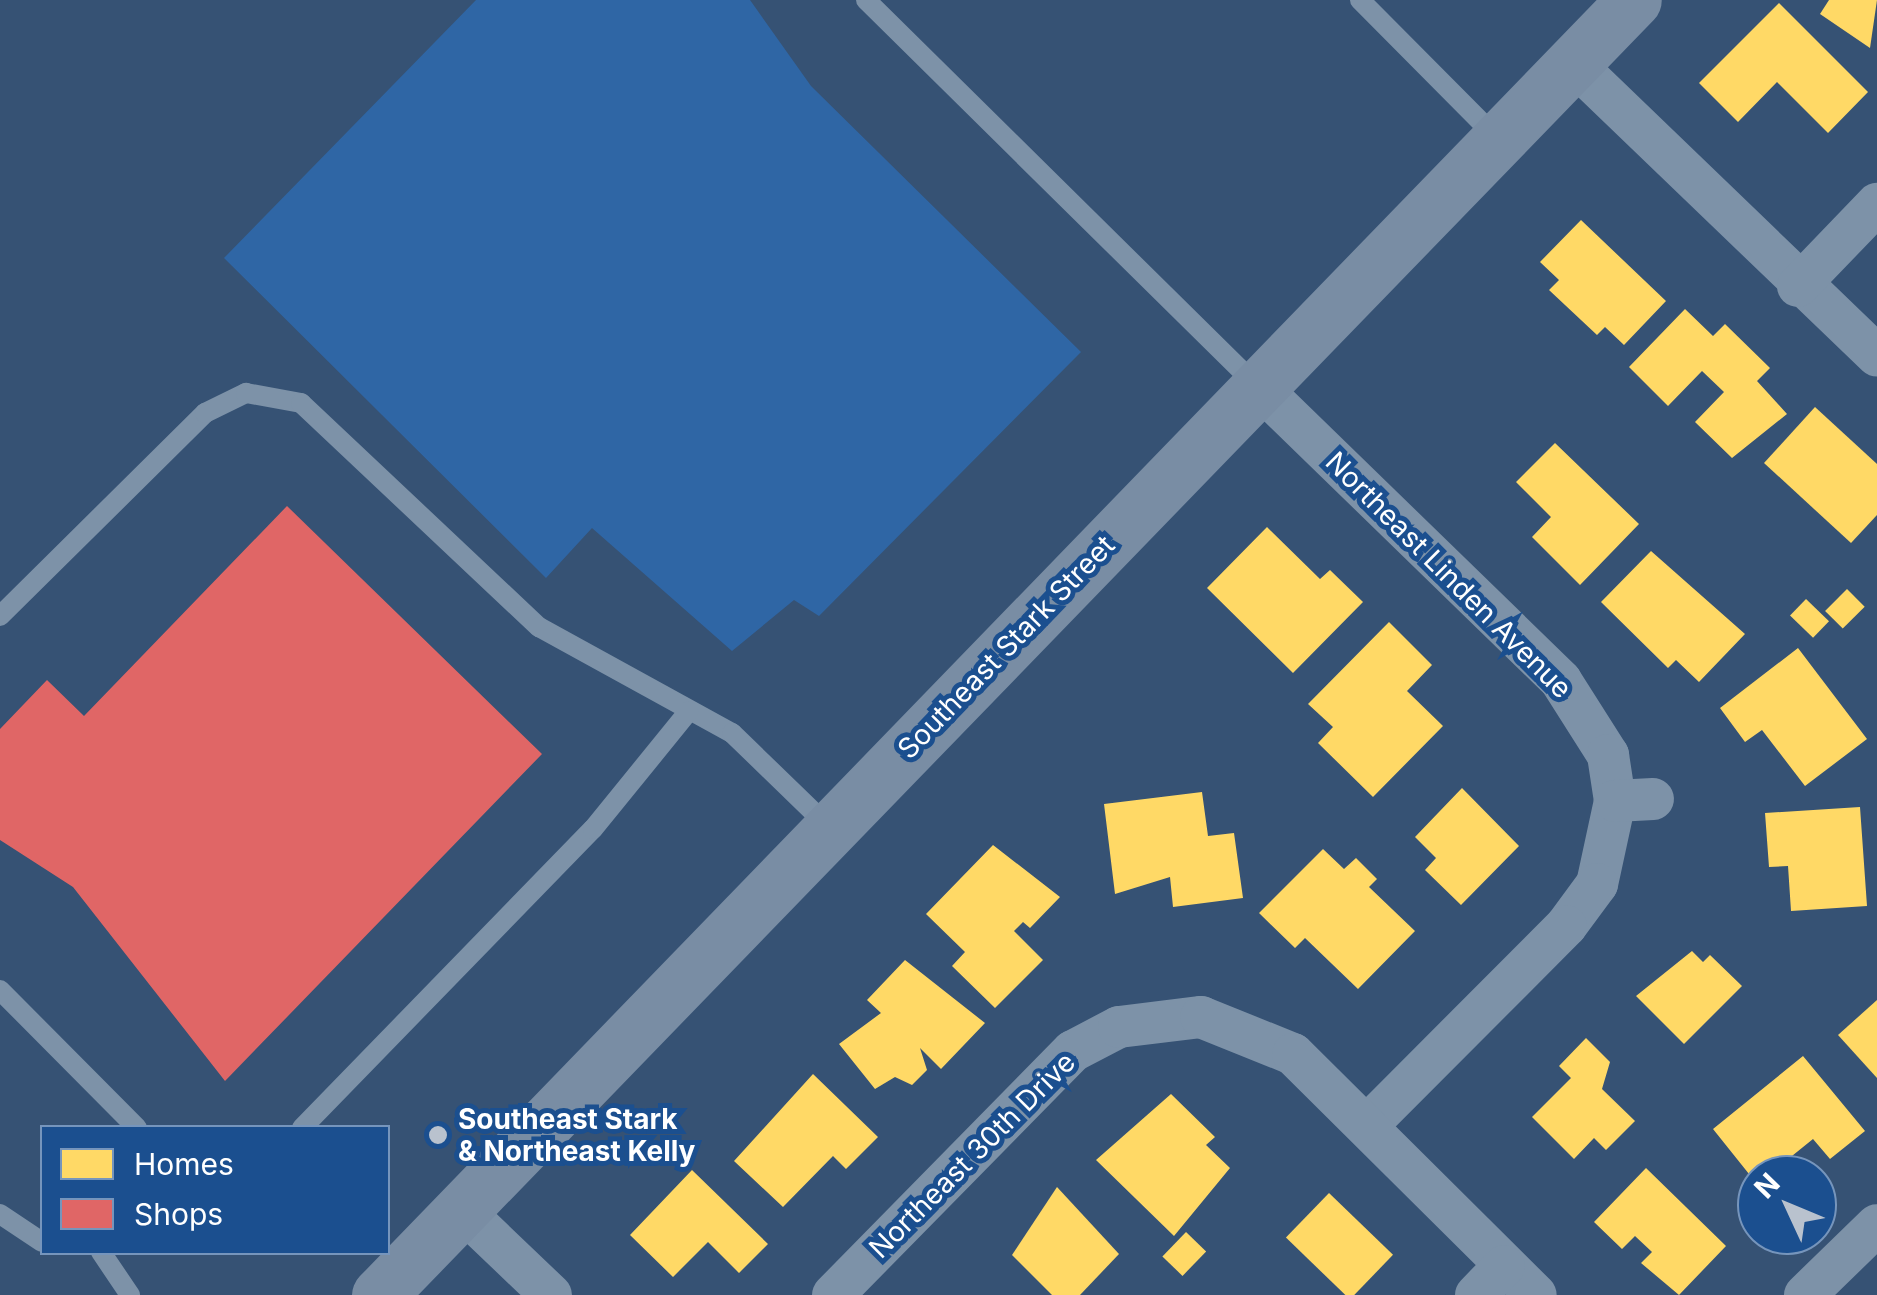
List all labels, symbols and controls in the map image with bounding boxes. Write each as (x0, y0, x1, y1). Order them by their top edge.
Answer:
street label: Northeast Linden Avenue (1319, 445, 1579, 705)
street label: Southeast Stark Street (891, 528, 1121, 766)
street label: Northeast 30th Drive (862, 1045, 1082, 1265)
place label: Southeast Stark & Northeast Kelly (458, 1102, 695, 1168)
marker: Southeast Stark & Northeast Kelly (427, 1124, 449, 1146)
legend (40, 1125, 390, 1255)
text: Homes (134, 1146, 234, 1182)
north arrow (1737, 1155, 1837, 1255)
text: N (1747, 1166, 1787, 1205)
text: Shops (134, 1196, 223, 1232)

